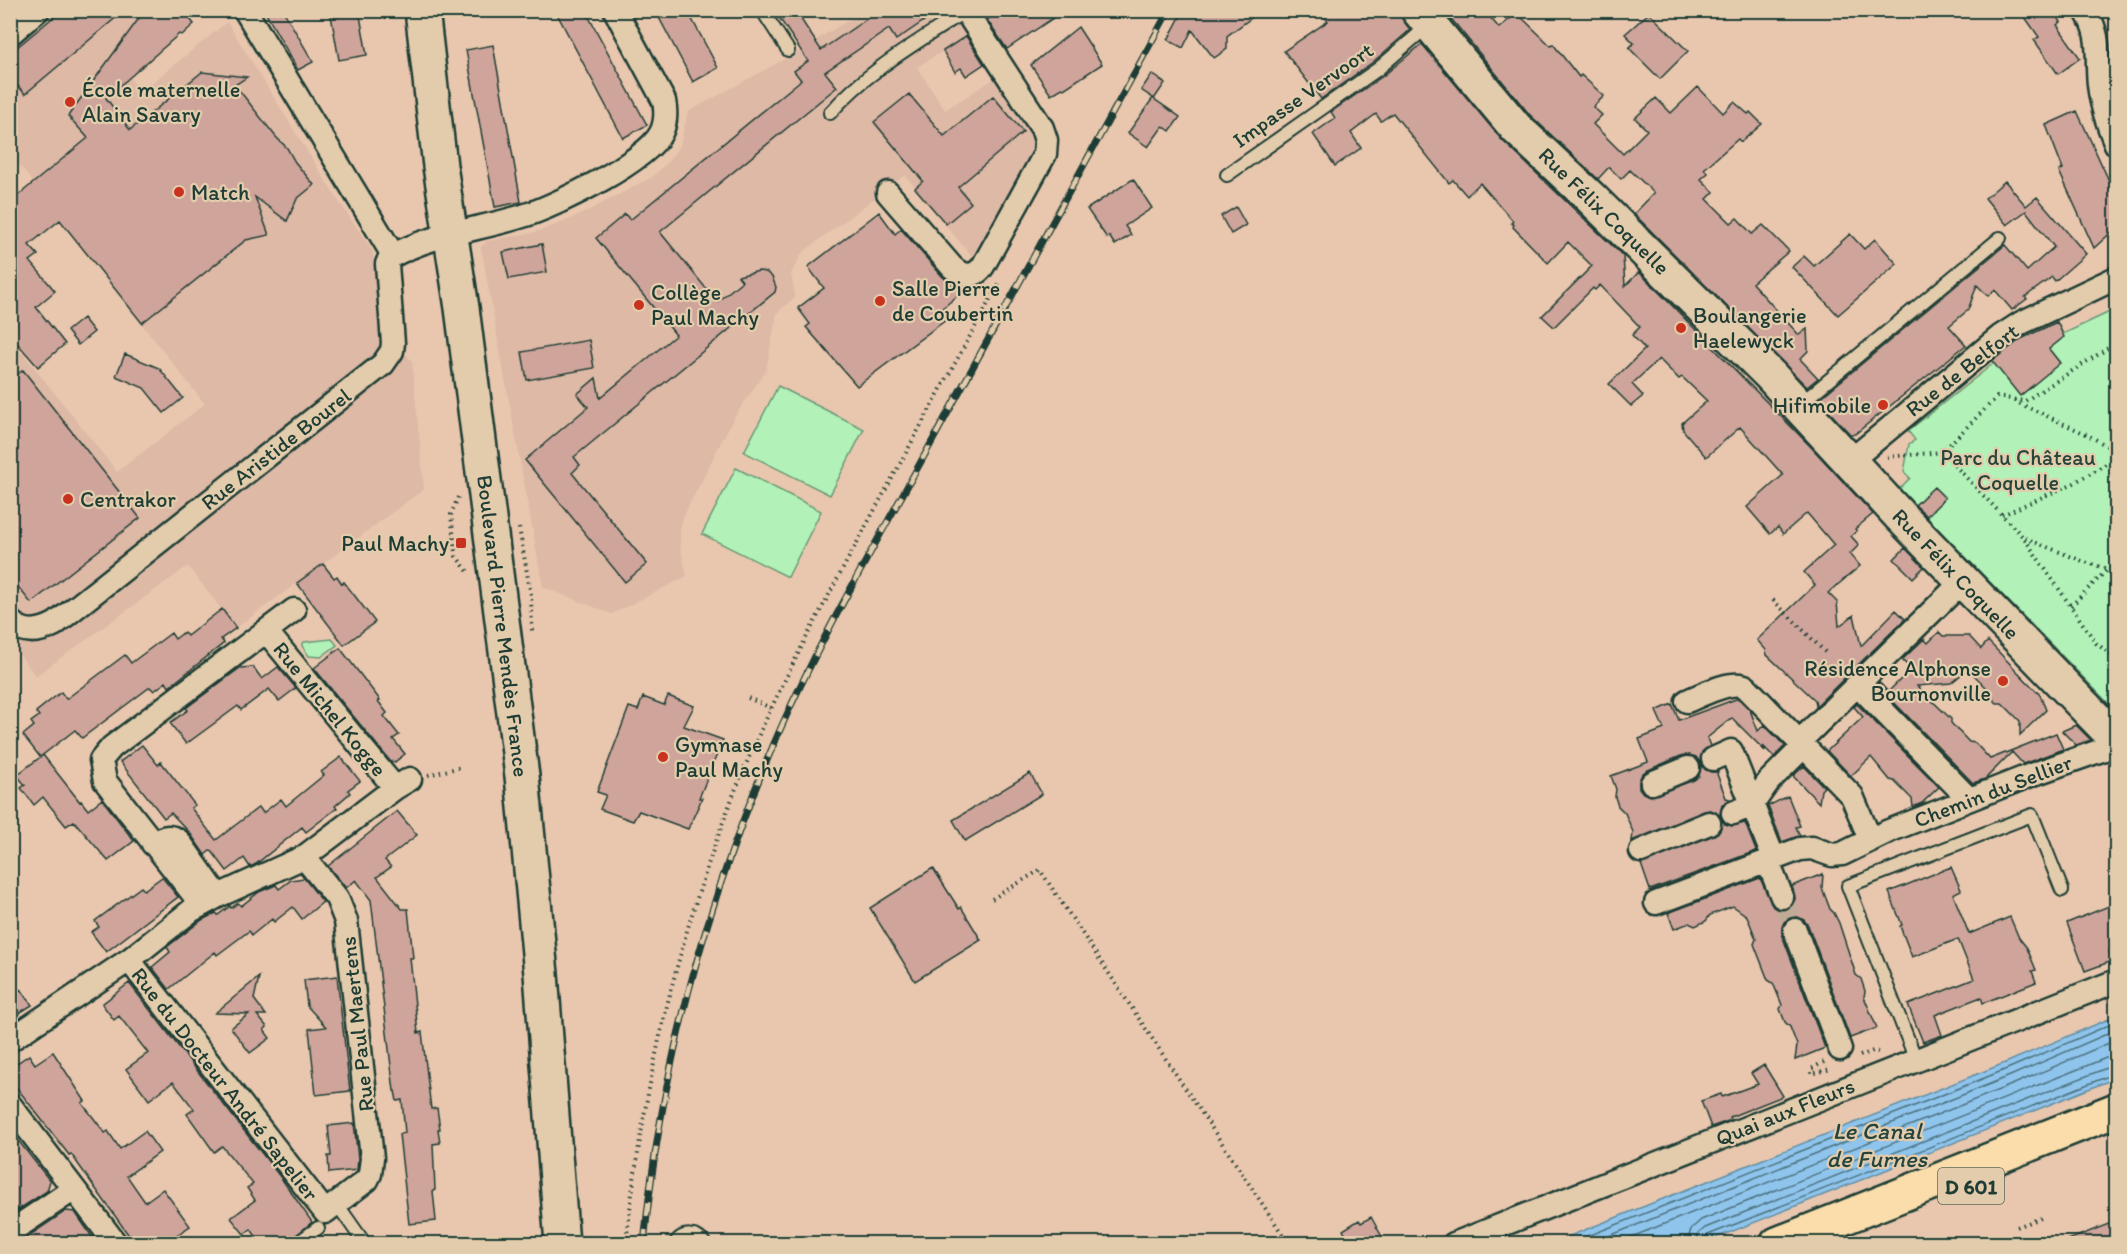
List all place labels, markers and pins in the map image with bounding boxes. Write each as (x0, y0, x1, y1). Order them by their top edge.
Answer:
place label: École maternelle Alain Savary (82, 76, 240, 128)
marker: École maternelle Alain Savary (63, 95, 77, 109)
place label: Match (191, 179, 250, 206)
marker: Match (172, 185, 186, 199)
place label: Salle Pierre de Coubertin (892, 275, 1014, 327)
place label: Collège Paul Machy (651, 279, 759, 331)
marker: Salle Pierre de Coubertin (873, 294, 887, 308)
marker: Collège Paul Machy (632, 298, 646, 312)
place label: Boulangerie Haelewyck (1693, 302, 1807, 354)
marker: Boulangerie Haelewyck (1674, 321, 1688, 335)
place label: Hifimobile (1773, 392, 1871, 419)
marker: Hifimobile (1876, 398, 1890, 412)
place label: Centrakor (80, 486, 176, 513)
marker: Centrakor (61, 492, 75, 506)
place label: Paul Machy (341, 530, 450, 557)
marker: Paul Machy (454, 536, 468, 550)
place label: Résidence Alphonse Bournonville (1804, 655, 1991, 707)
marker: Résidence Alphonse Bournonville (1996, 674, 2010, 688)
place label: Gymnase Paul Machy (675, 731, 783, 783)
marker: Gymnase Paul Machy (656, 750, 670, 764)

